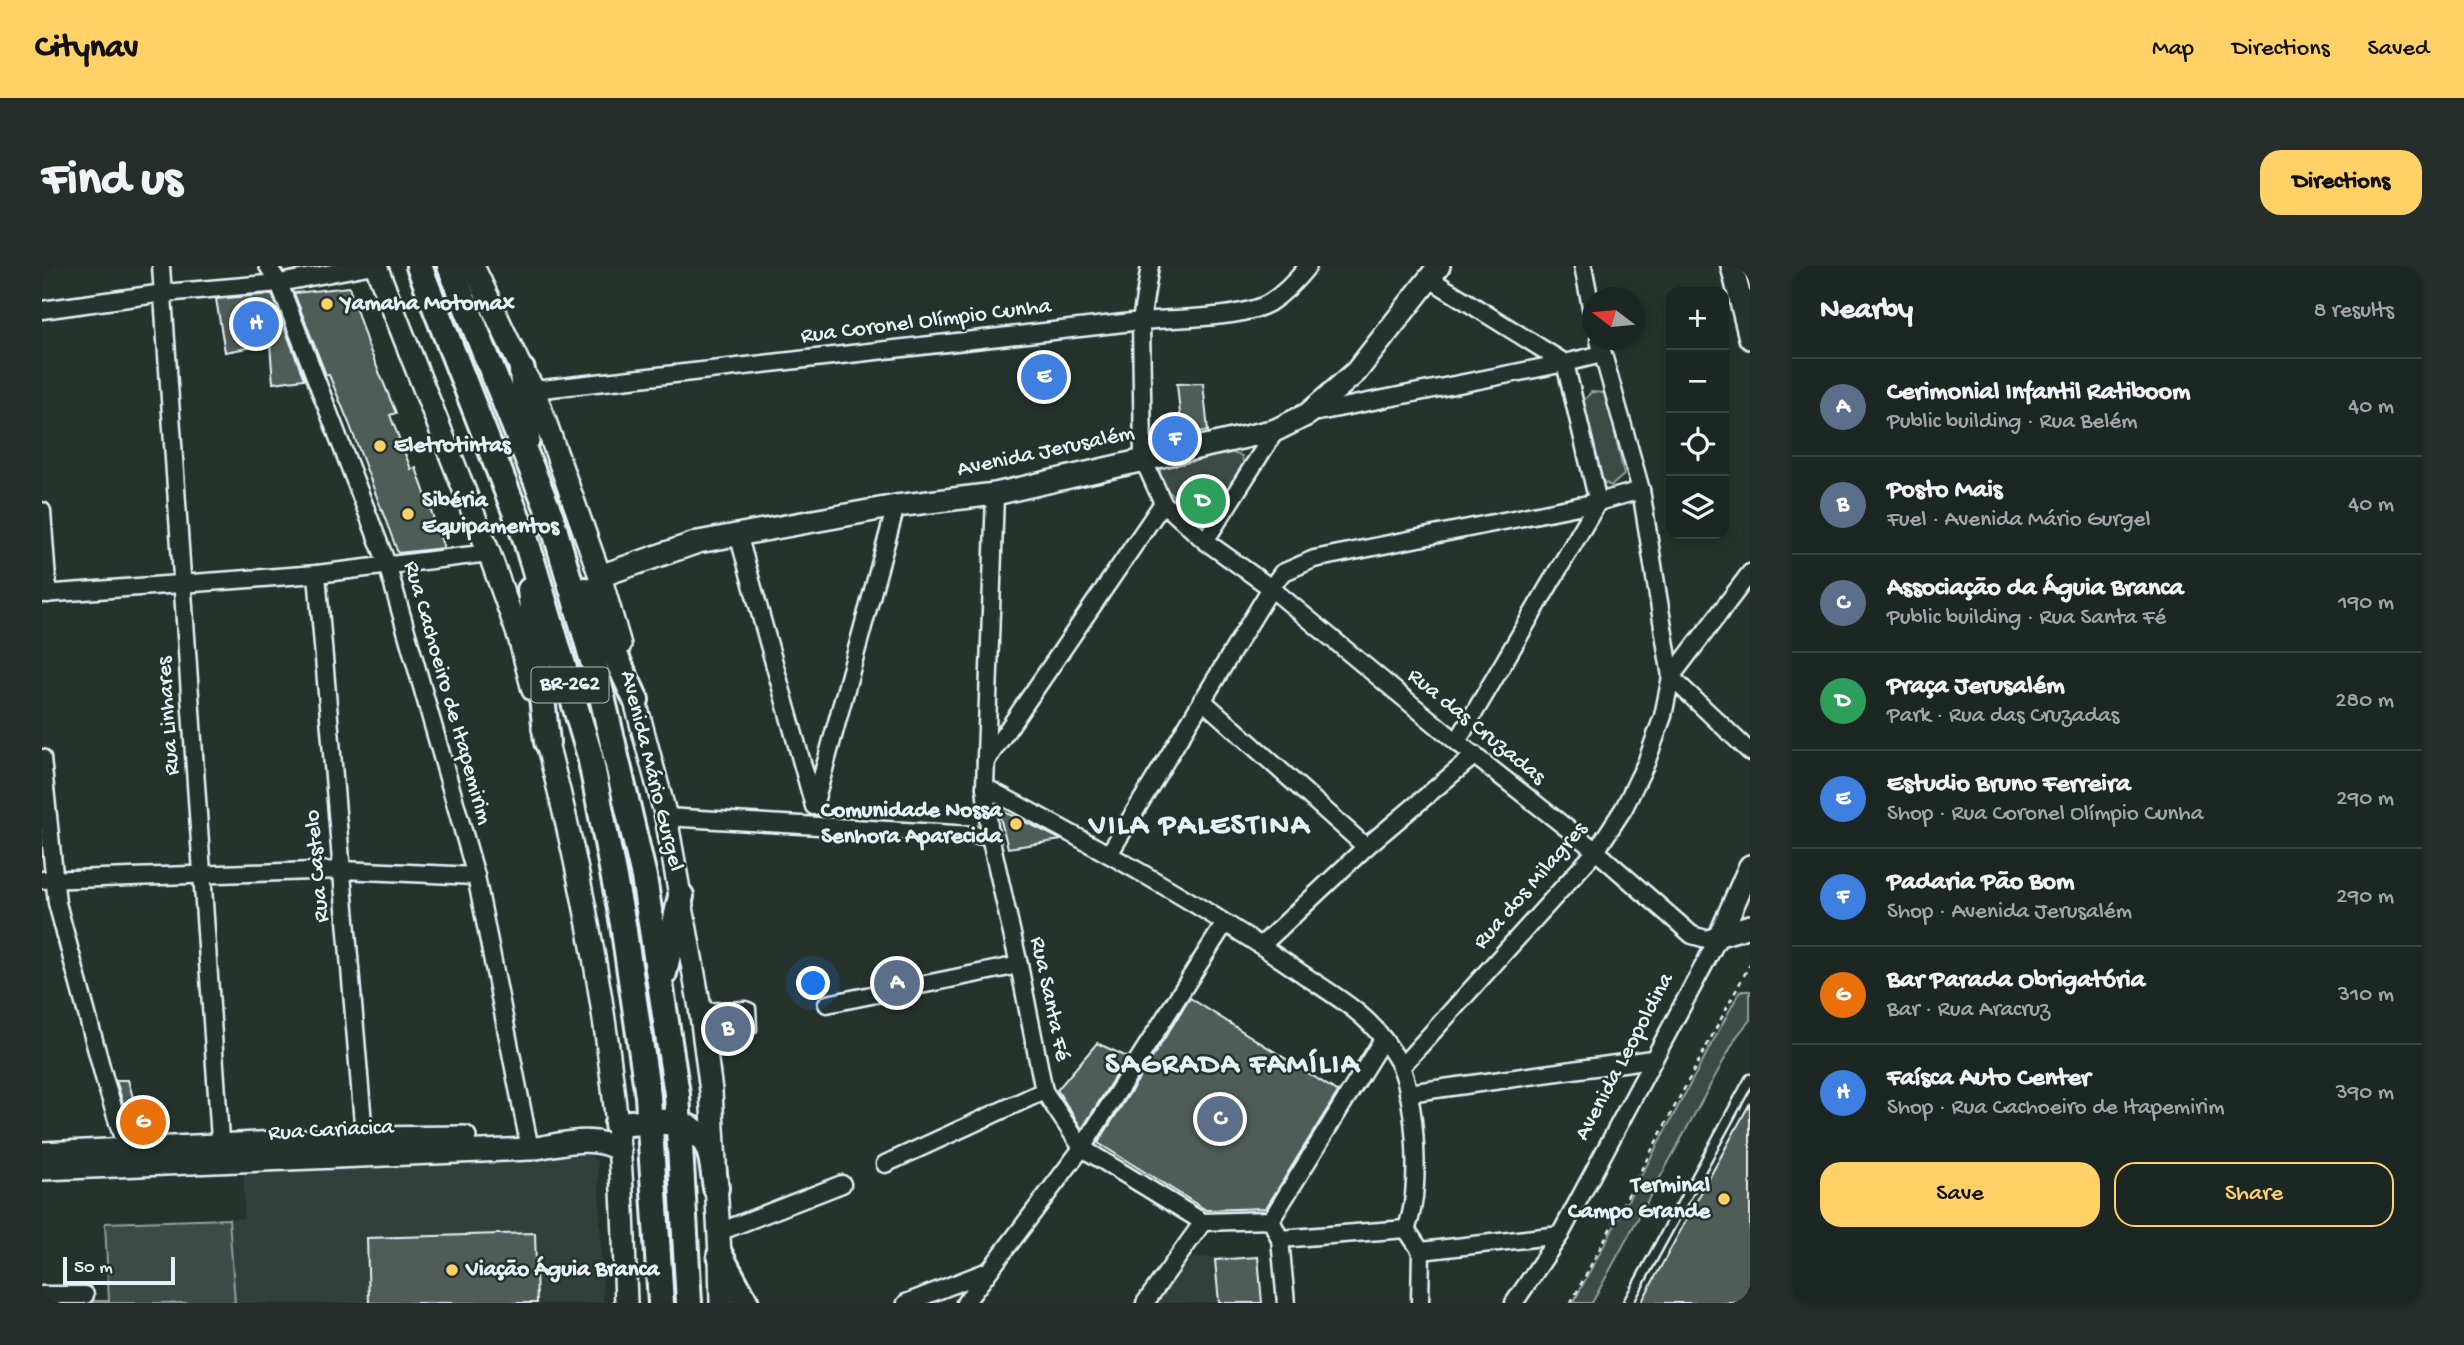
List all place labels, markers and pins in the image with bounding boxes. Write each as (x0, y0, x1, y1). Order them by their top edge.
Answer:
place label: Yamaha Motomax (338, 291, 515, 318)
marker: Yamaha Motomax (319, 296, 335, 312)
pin: H (233, 298, 279, 350)
pin: E (1021, 351, 1067, 403)
pin: F (1152, 413, 1198, 465)
place label: Eletrotintas (394, 433, 512, 460)
marker: Eletrotintas (372, 438, 388, 454)
pin: D (1180, 475, 1226, 527)
place label: Sibéria Equipamentos (422, 488, 560, 541)
marker: Sibéria Equipamentos (400, 506, 416, 522)
place label: Comunidade Nossa Senhora Aparecida (821, 798, 1003, 851)
marker: Comunidade Nossa Senhora Aparecida (1008, 816, 1024, 832)
pin: A (874, 957, 920, 1009)
pin: B (705, 1003, 751, 1055)
pin: C (1197, 1093, 1243, 1145)
pin: G (120, 1096, 166, 1148)
place label: Terminal Campo Grande (1568, 1173, 1711, 1226)
marker: Terminal Campo Grande (1716, 1191, 1732, 1207)
place label: Viação Águia Branca (465, 1256, 661, 1284)
marker: Viação Águia Branca (444, 1262, 460, 1278)

